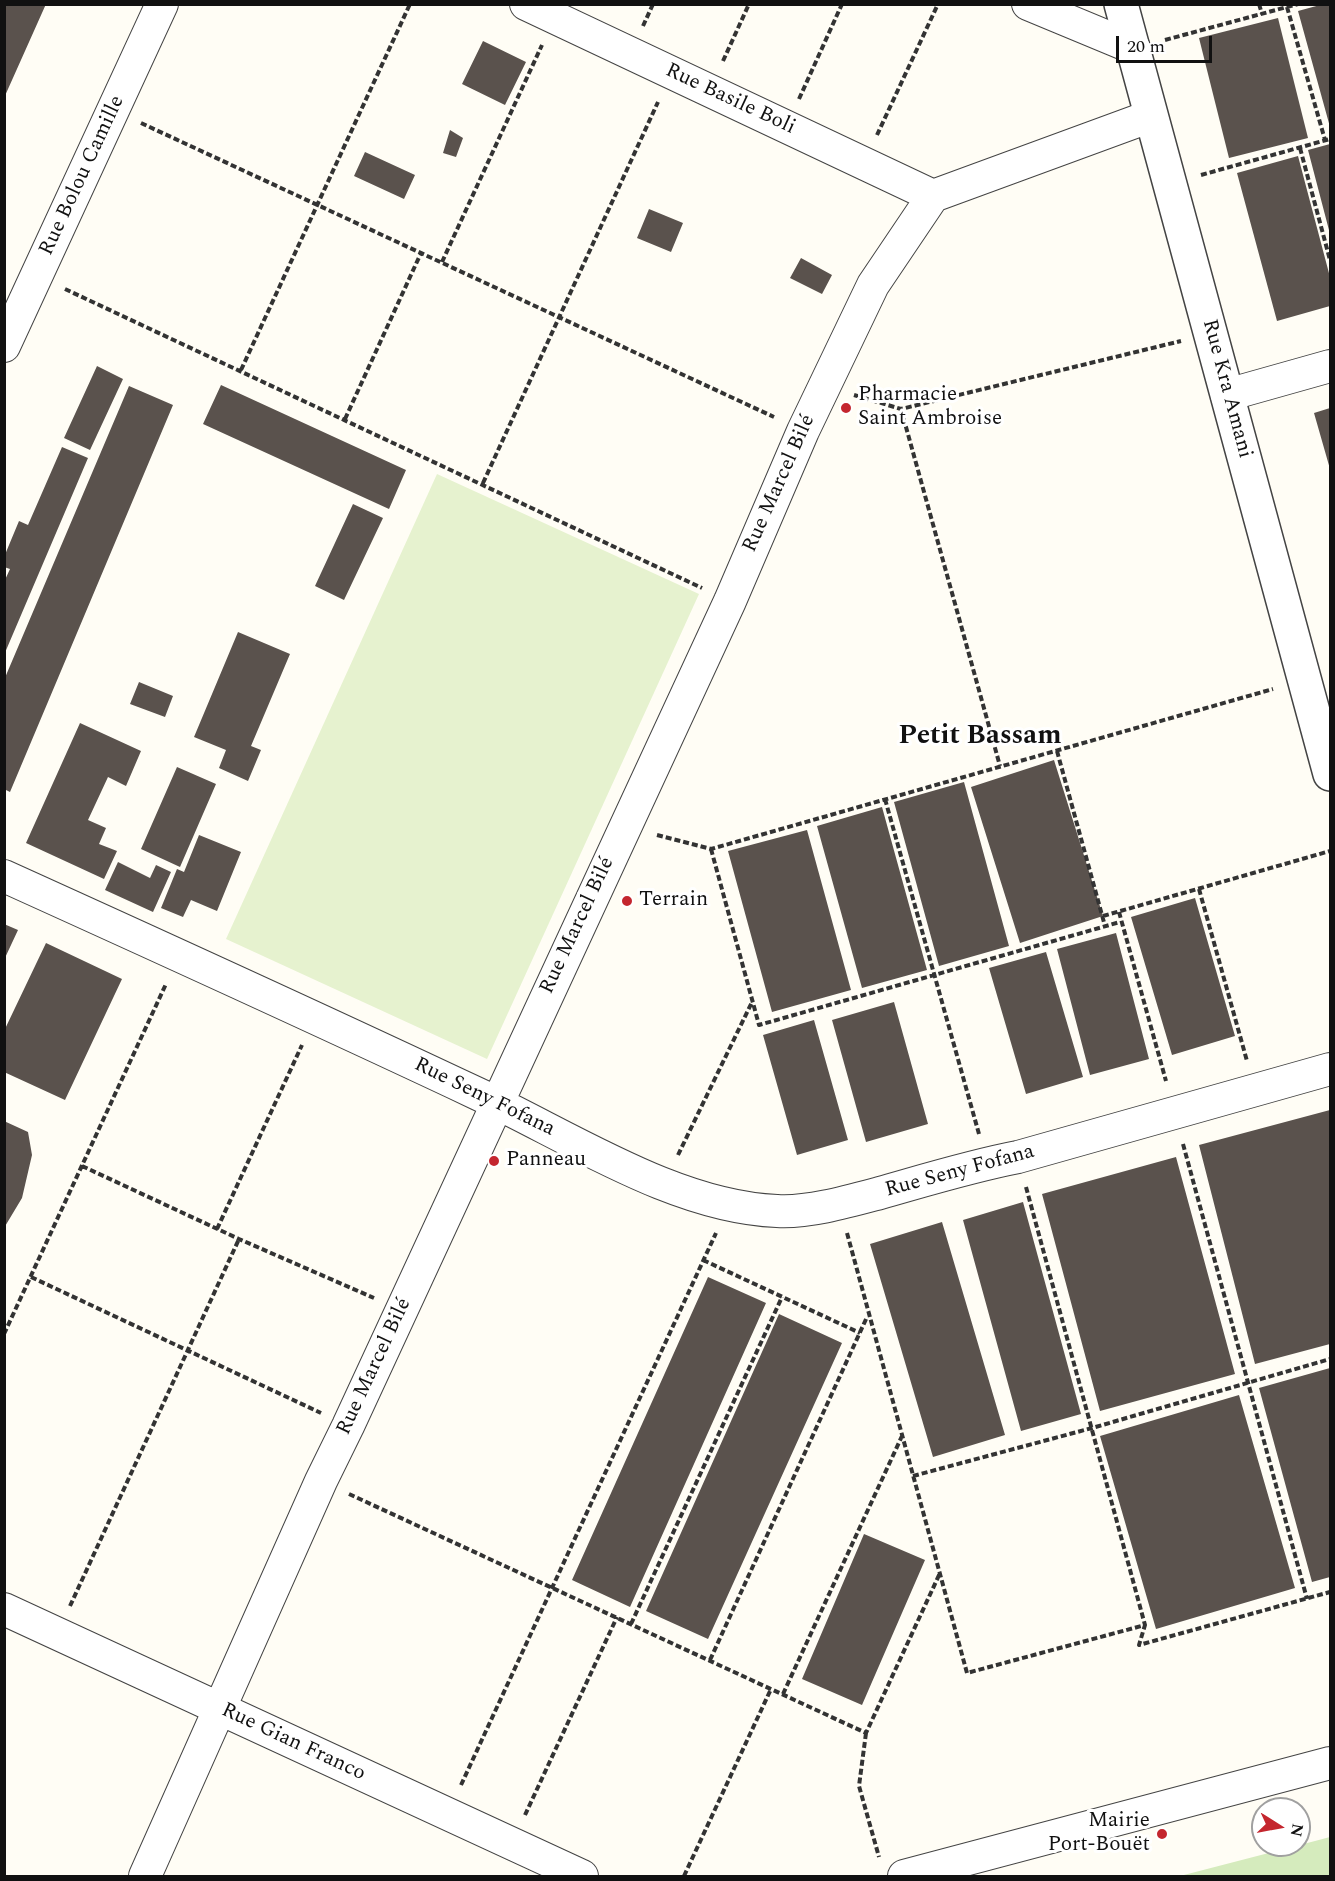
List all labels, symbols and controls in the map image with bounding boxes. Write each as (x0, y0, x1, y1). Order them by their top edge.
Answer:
scale bar (1119, 24, 1215, 62)
text: 20 m (1127, 33, 1165, 60)
street label: Rue Basile Boli (661, 59, 799, 141)
street label: Rue Bolou Camille (35, 92, 131, 260)
street label: Rue Kra Amani (1195, 317, 1257, 461)
place label: Pharmacie Saint Ambroise (858, 383, 1002, 433)
marker: Pharmacie Saint Ambroise (839, 401, 853, 415)
street label: Rue Marcel Bilé (738, 411, 822, 557)
district label: Petit Bassam (899, 722, 1061, 754)
street label: Rue Marcel Bilé (535, 854, 621, 998)
place label: Terrain (639, 888, 708, 914)
marker: Terrain (620, 894, 634, 908)
street label: Rue Seny Fofana (409, 1053, 559, 1143)
street label: Rue Seny Fofana (883, 1140, 1037, 1204)
place label: Panneau (506, 1148, 586, 1174)
marker: Panneau (487, 1154, 501, 1168)
street label: Rue Marcel Bilé (332, 1295, 418, 1439)
street label: Rue Gian Franco (217, 1699, 369, 1787)
north arrow (1251, 1797, 1311, 1857)
place label: Mairie Port-Bouët (1048, 1809, 1150, 1859)
text: N (1284, 1821, 1310, 1839)
marker: Mairie Port-Bouët (1155, 1827, 1169, 1841)

